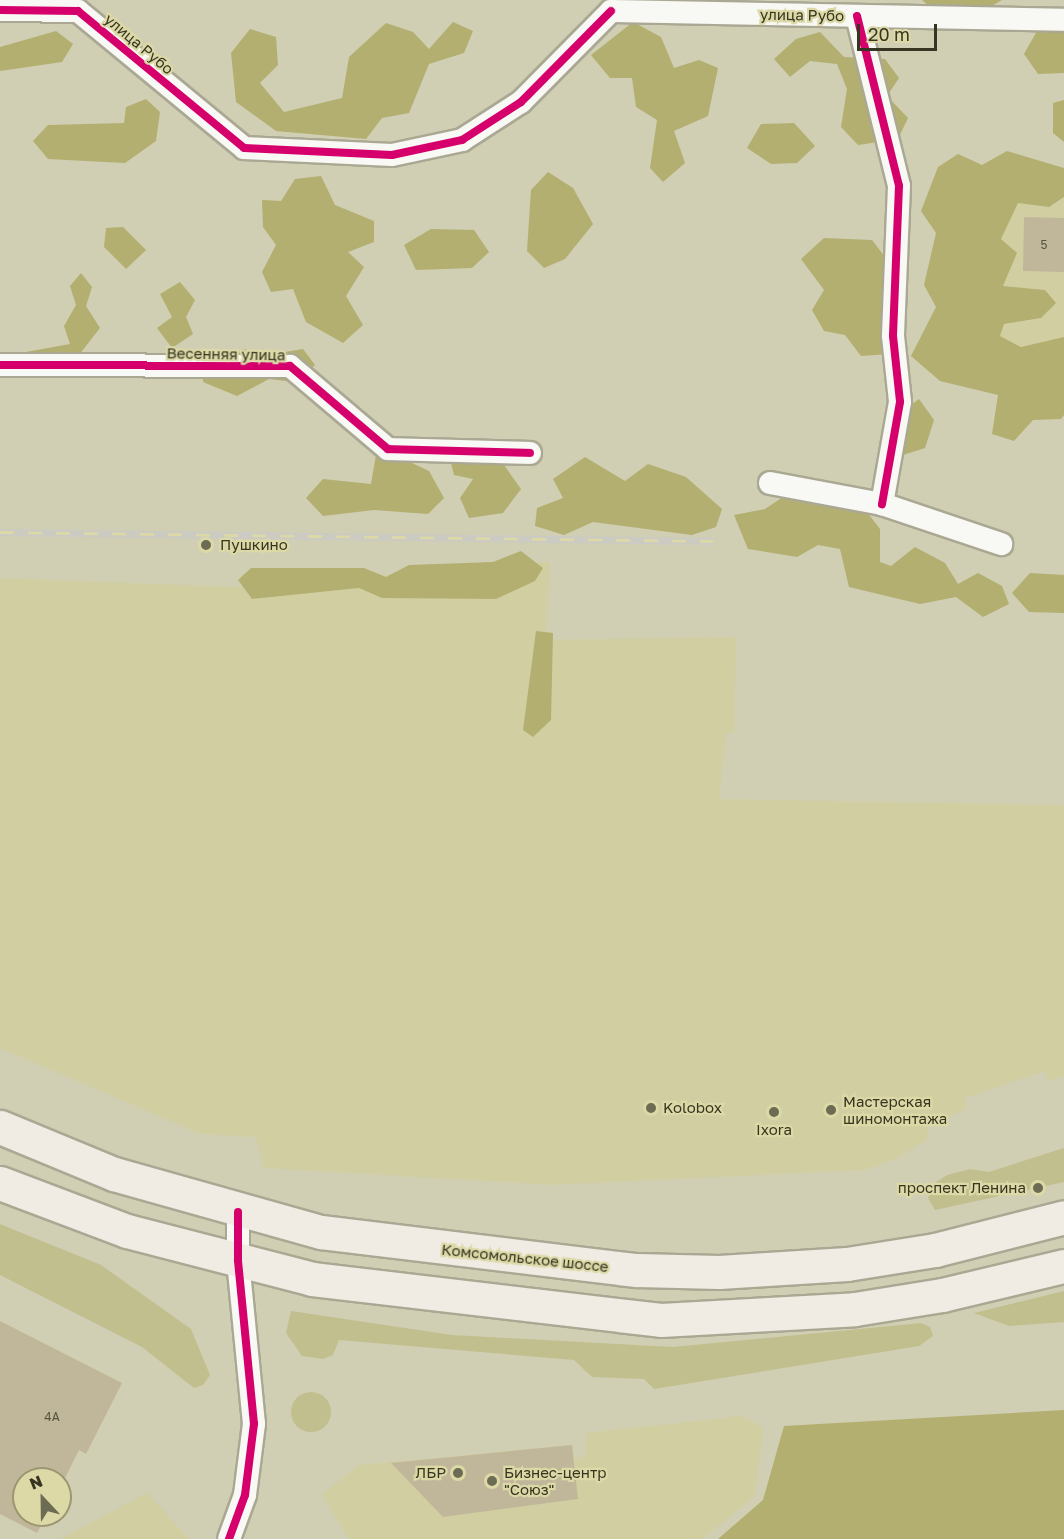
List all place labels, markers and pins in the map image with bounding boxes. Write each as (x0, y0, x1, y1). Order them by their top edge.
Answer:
marker: Пушкино (197, 536, 215, 554)
place label: Пушкино (220, 536, 288, 554)
place label: Мастерская шиномонтажа (843, 1092, 947, 1127)
place label: Kolobox (663, 1099, 722, 1117)
marker: Kolobox (644, 1101, 658, 1115)
marker: Мастерская шиномонтажа (824, 1103, 838, 1117)
marker: Ixora (767, 1105, 781, 1119)
place label: Ixora (756, 1121, 792, 1139)
place label: проспект Ленина (898, 1179, 1026, 1197)
marker: проспект Ленина (1031, 1181, 1045, 1195)
place label: Бизнес-центр "Союз" (504, 1463, 606, 1498)
place label: ЛБР (415, 1464, 446, 1482)
marker: ЛБР (451, 1466, 465, 1480)
marker: Бизнес-центр "Союз" (485, 1474, 499, 1488)

